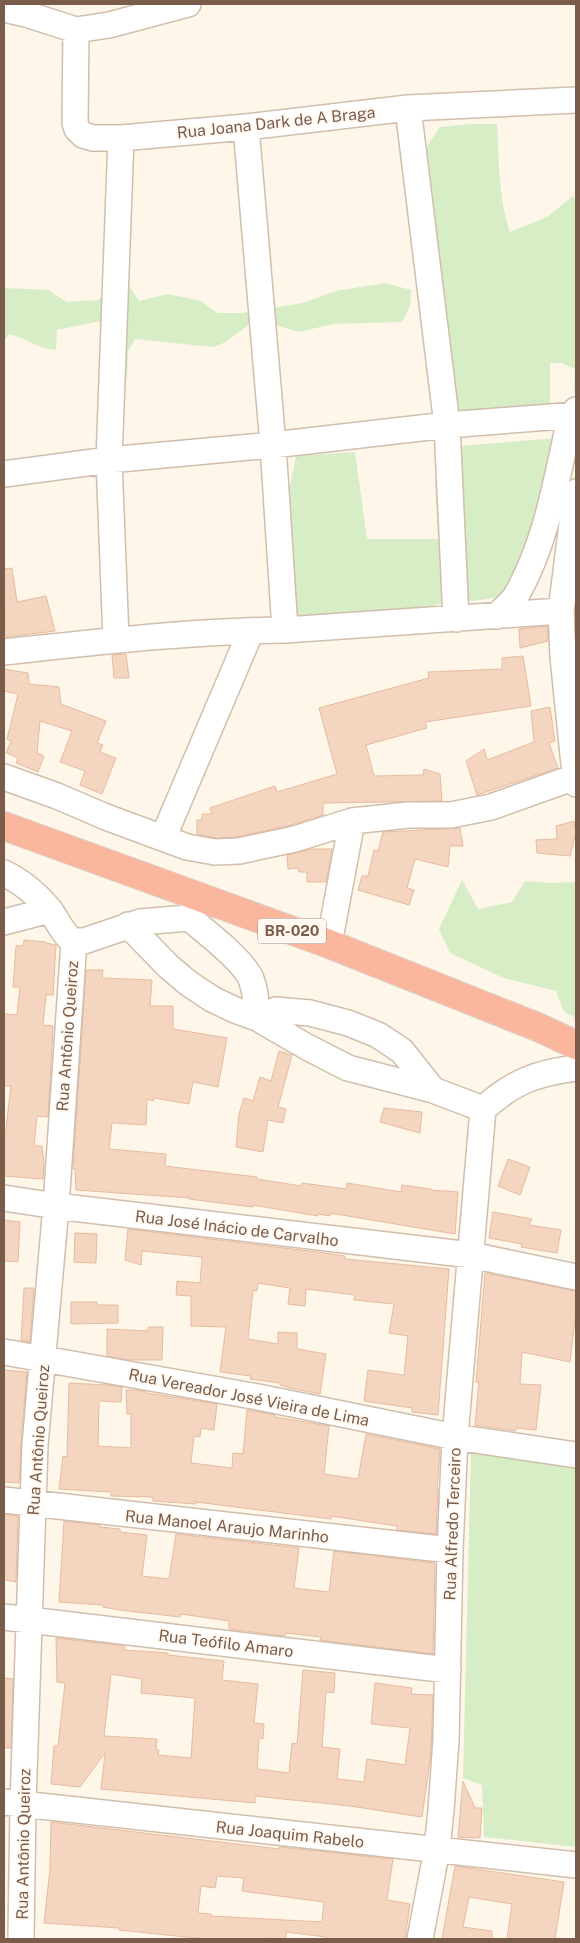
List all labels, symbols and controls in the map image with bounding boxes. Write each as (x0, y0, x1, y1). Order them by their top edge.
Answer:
street label: Rua Joana Dark de A Braga (176, 103, 376, 142)
road number: BR-020 (258, 918, 326, 944)
street label: Rua Antônio Queiroz (53, 960, 82, 1112)
street label: Rua José Inácio de Carvalho (134, 1207, 340, 1250)
street label: Rua Antônio Queiroz (24, 1364, 53, 1516)
street label: Rua Vereador José Vieira de Lima (127, 1365, 371, 1430)
street label: Rua Alfredo Terceiro (440, 1447, 465, 1601)
street label: Rua Manoel Araujo Marinho (124, 1506, 330, 1547)
street label: Rua Teófilo Amaro (157, 1626, 294, 1661)
street label: Rua Antônio Queiroz (13, 1768, 34, 1920)
street label: Rua Joaquim Rabelo (215, 1817, 365, 1852)

